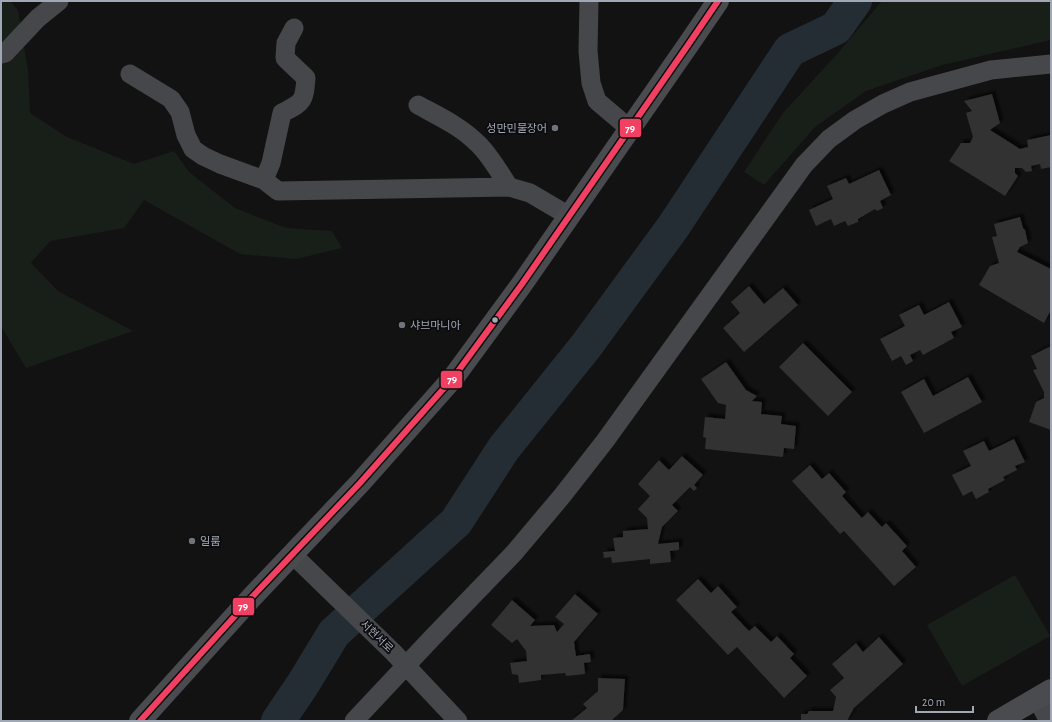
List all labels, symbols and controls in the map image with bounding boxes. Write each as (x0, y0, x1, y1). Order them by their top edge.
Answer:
line badge: 79 (619, 118, 642, 138)
place label: 성만민물장어 (486, 123, 547, 134)
marker: 성만민물장어 (550, 123, 560, 133)
text: 79 (625, 123, 635, 134)
unlabelled marker (490, 315, 500, 325)
marker: 샤브마니아 (397, 320, 407, 330)
place label: 샤브마니아 (410, 320, 461, 331)
line badge: 79 (440, 370, 463, 389)
text: 79 (447, 374, 457, 385)
marker: 일룸 (187, 536, 197, 546)
place label: 일룸 (200, 536, 220, 547)
line badge: 79 (232, 597, 255, 616)
text: 79 (238, 601, 248, 612)
street label: 서현서로 (358, 618, 396, 654)
scale bar (916, 688, 973, 714)
text: 20 m (922, 696, 945, 708)

